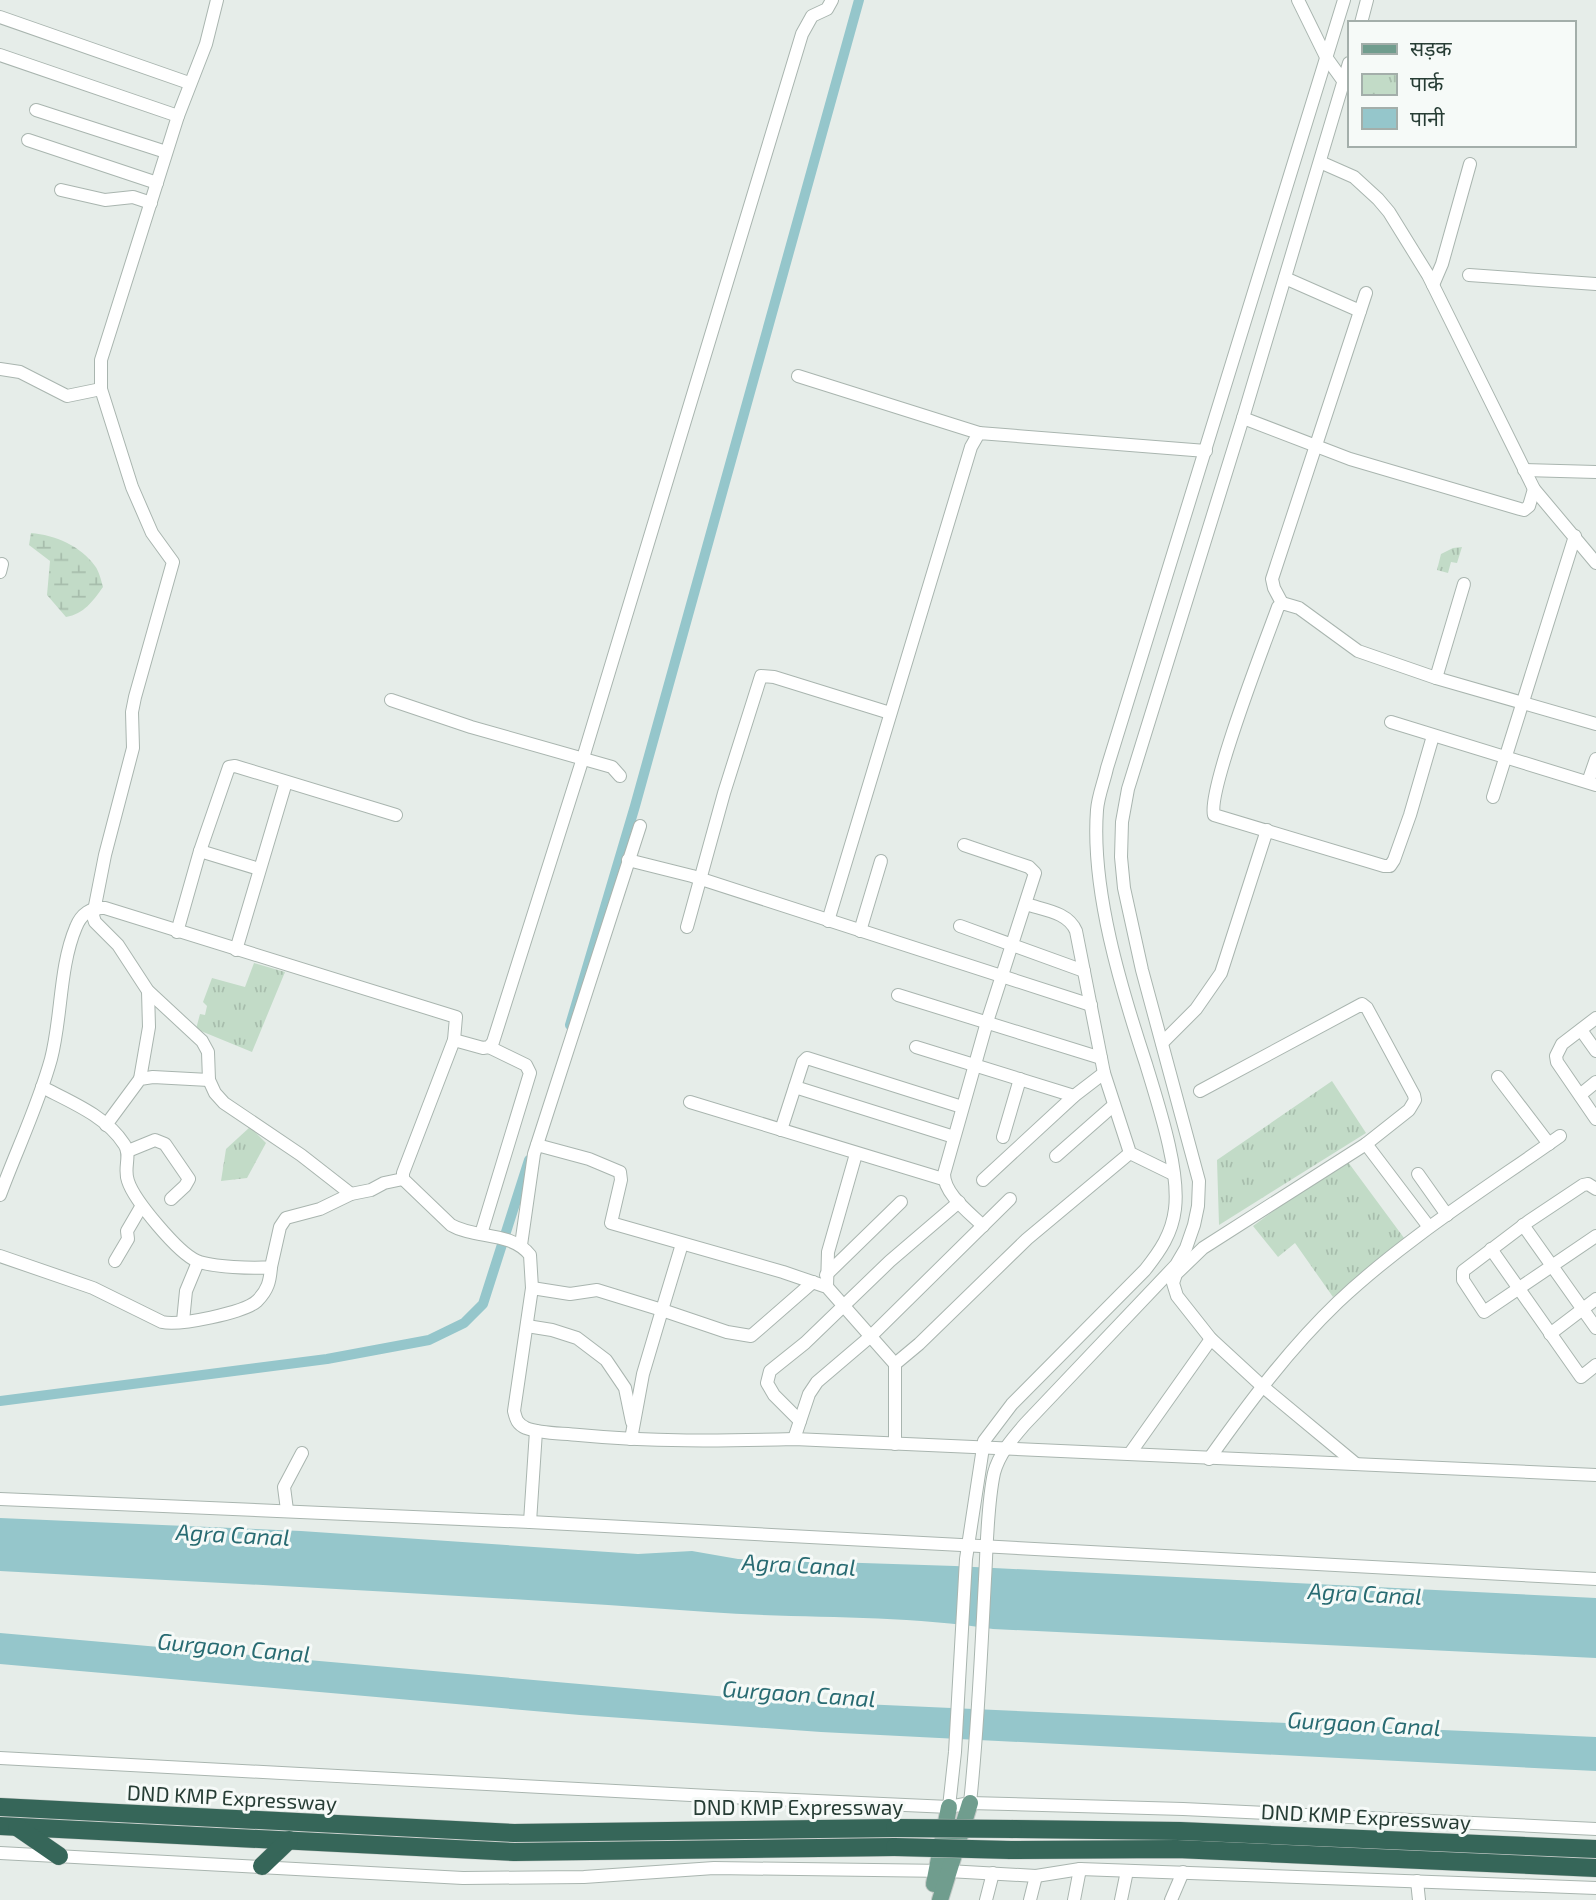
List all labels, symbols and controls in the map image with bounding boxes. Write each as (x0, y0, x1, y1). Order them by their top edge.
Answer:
legend (1348, 21, 1575, 147)
text: सड़क (1410, 35, 1452, 60)
text: पार्क (1410, 70, 1444, 95)
text: पानी (1410, 105, 1445, 130)
water label: Agra Canal (174, 1517, 291, 1551)
water label: Agra Canal (740, 1547, 857, 1581)
water label: Agra Canal (1306, 1576, 1423, 1610)
water label: Gurgaon Canal (156, 1626, 312, 1668)
water label: Gurgaon Canal (721, 1674, 877, 1712)
water label: Gurgaon Canal (1287, 1705, 1441, 1741)
street label: DND KMP Expressway (126, 1779, 338, 1815)
street label: DND KMP Expressway (693, 1794, 903, 1819)
street label: DND KMP Expressway (1260, 1798, 1472, 1834)

